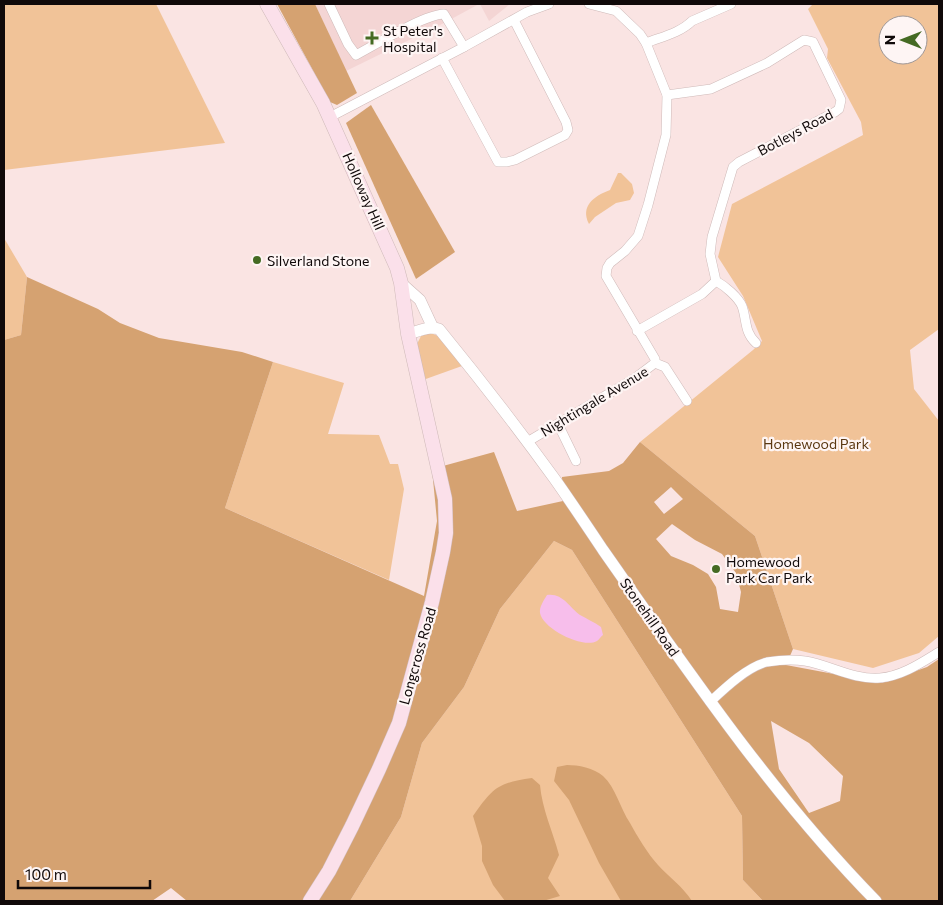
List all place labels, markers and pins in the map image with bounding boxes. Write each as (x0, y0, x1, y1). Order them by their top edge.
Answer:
place label: St Peter's Hospital (383, 22, 443, 55)
marker: St Peter's Hospital (365, 31, 379, 45)
place label: Silverland Stone (267, 252, 369, 269)
marker: Silverland Stone (251, 254, 263, 266)
place label: Homewood Park Car Park (726, 553, 813, 586)
marker: Homewood Park Car Park (710, 563, 722, 575)

